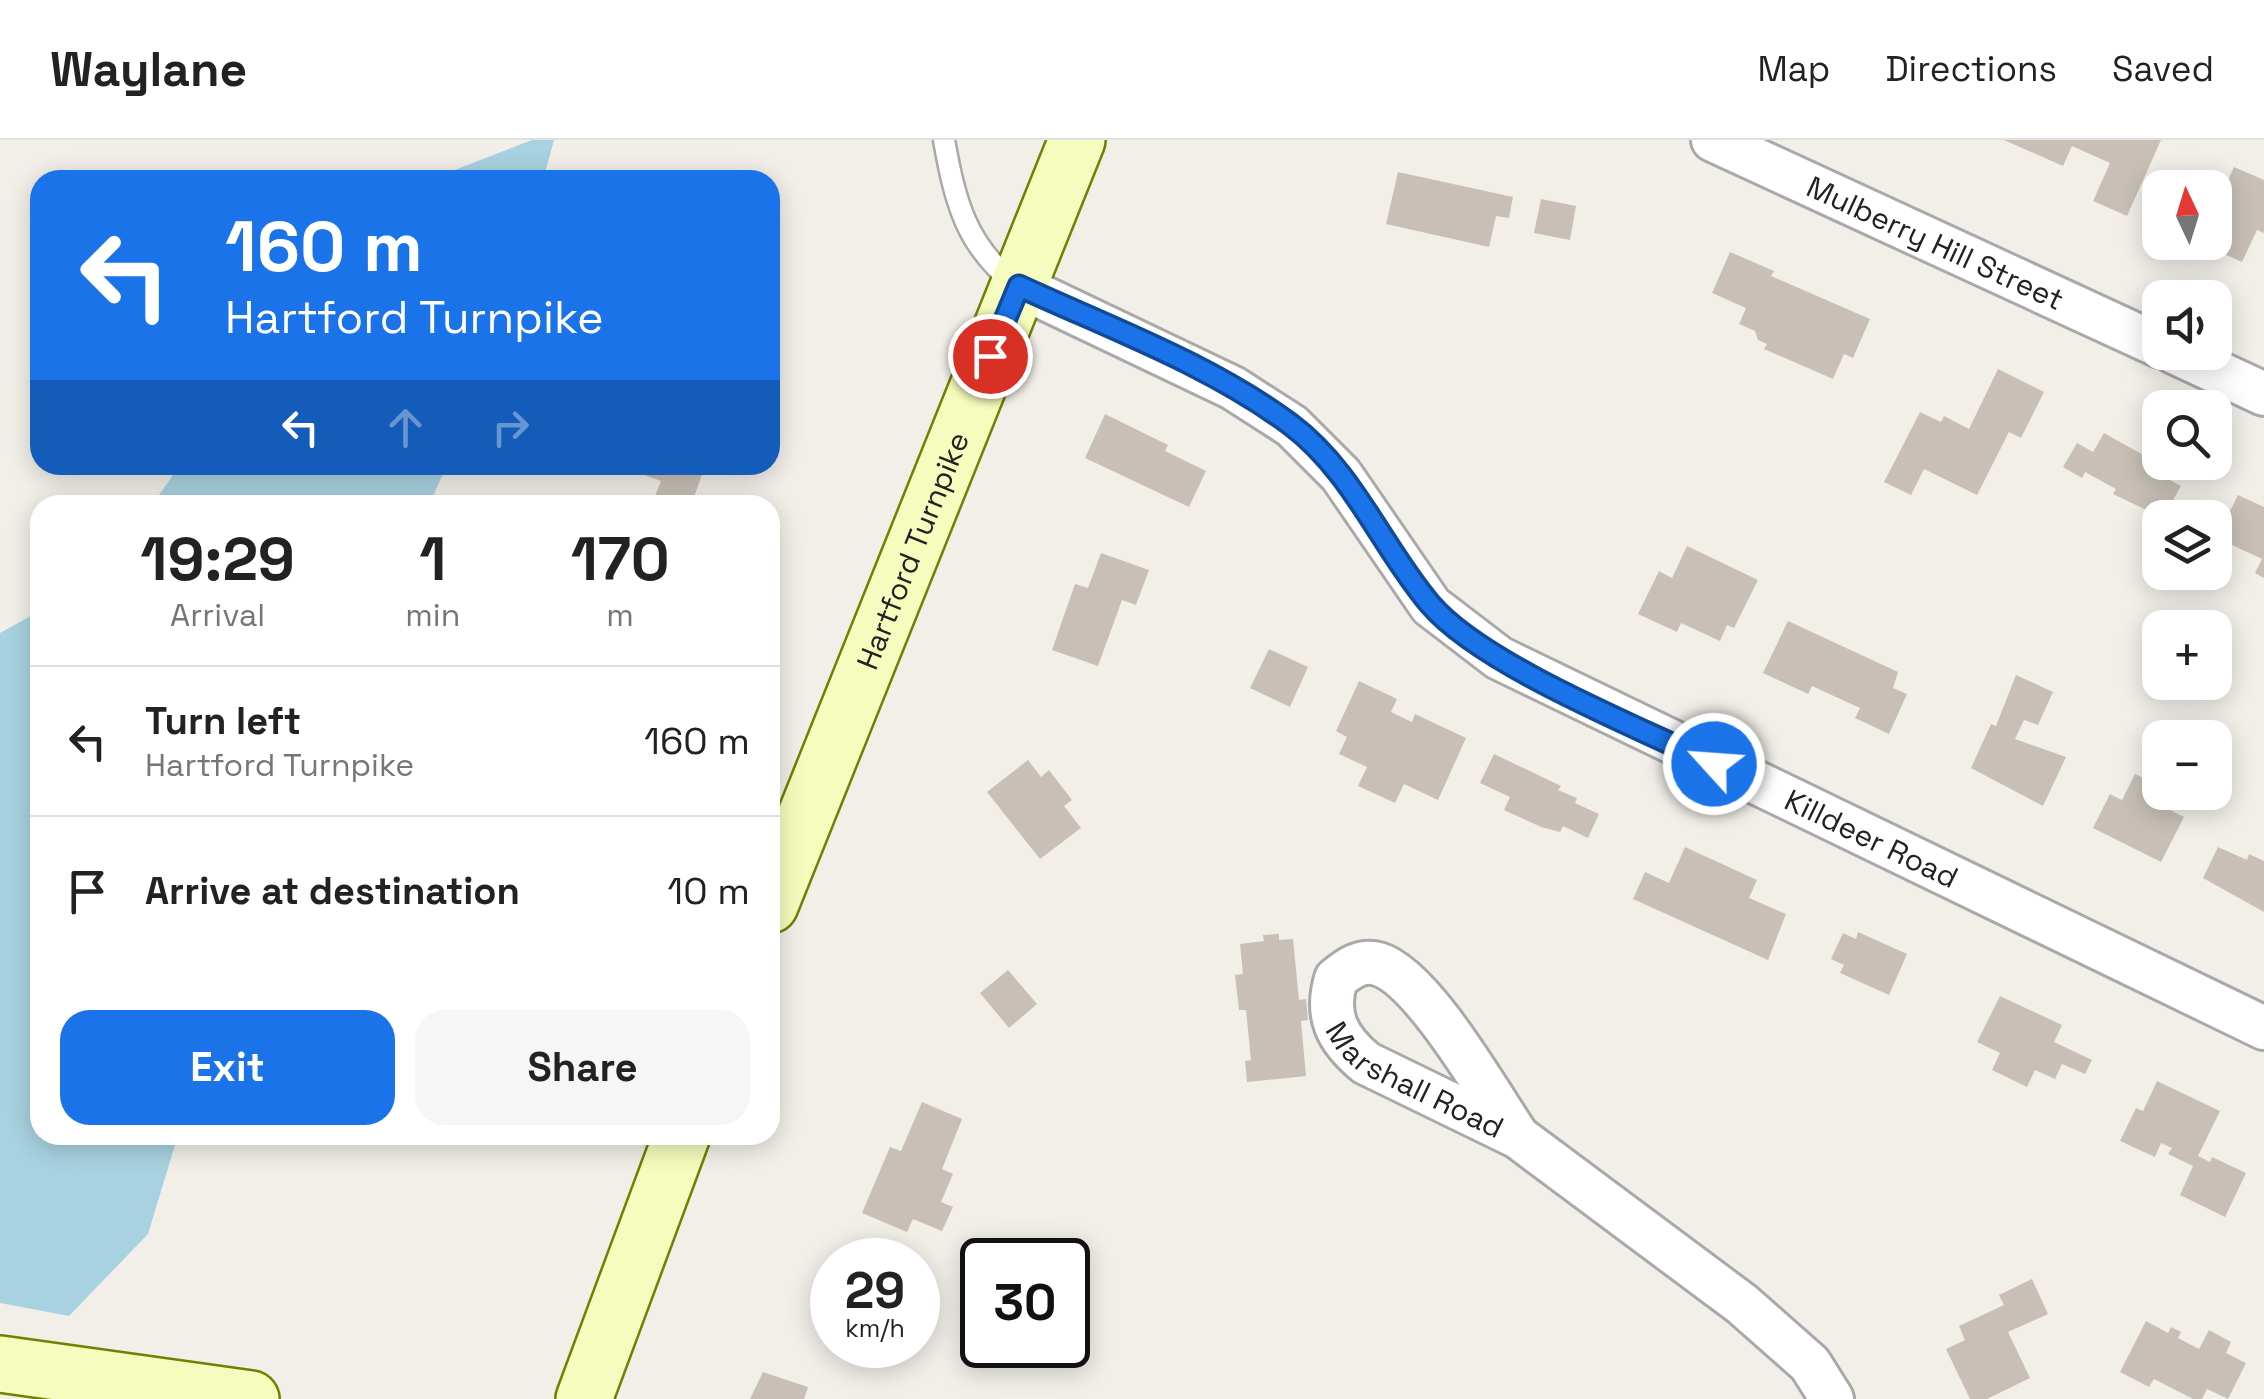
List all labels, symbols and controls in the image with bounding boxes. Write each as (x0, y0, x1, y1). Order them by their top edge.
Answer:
text: Waylane (50, 39, 247, 100)
text: Map (1757, 47, 1830, 91)
text: Directions (1885, 47, 2057, 91)
text: Saved (2112, 47, 2214, 91)
street label: Mulberry Hill Street (1801, 167, 2070, 319)
north arrow (2142, 170, 2232, 260)
map controls (2142, 170, 2232, 810)
text: 160 m (225, 202, 423, 291)
icon: left (60, 210, 190, 340)
button: sound (2142, 280, 2232, 370)
text: Hartford Turnpike (225, 289, 604, 346)
pin (948, 314, 1033, 399)
icon: arrive (963, 329, 1018, 384)
button: search (2142, 390, 2232, 480)
icon: left (273, 400, 328, 455)
icon: ahead (378, 400, 433, 455)
icon: right (483, 400, 538, 455)
street label: Hartford Turnpike (847, 426, 977, 675)
button: layers (2142, 500, 2232, 590)
text: 19:29 (140, 521, 295, 598)
text: 1 (419, 521, 446, 598)
text: 170 (571, 521, 670, 598)
text: Arrival (170, 595, 265, 635)
text: min (405, 595, 460, 635)
text: m (606, 595, 634, 635)
button: + (2142, 610, 2232, 700)
text: Turn left (145, 697, 301, 745)
position arrow (1662, 712, 1766, 816)
icon: left (60, 714, 115, 769)
text: 160 m (644, 717, 750, 765)
button: − (2142, 720, 2232, 810)
text: Hartford Turnpike (145, 745, 414, 785)
street label: Killdeer Road (1779, 780, 1965, 897)
icon: arrive (60, 864, 115, 919)
text: Arrive at destination (145, 867, 520, 915)
text: 10 m (667, 867, 750, 915)
button: Exit (60, 1010, 395, 1125)
button: Share (415, 1010, 750, 1125)
street label: Marshall Road (1317, 1014, 1510, 1147)
speed limit sign: 30 (960, 1238, 1090, 1368)
text: 29 (845, 1259, 905, 1323)
text: km/h (845, 1312, 905, 1344)

